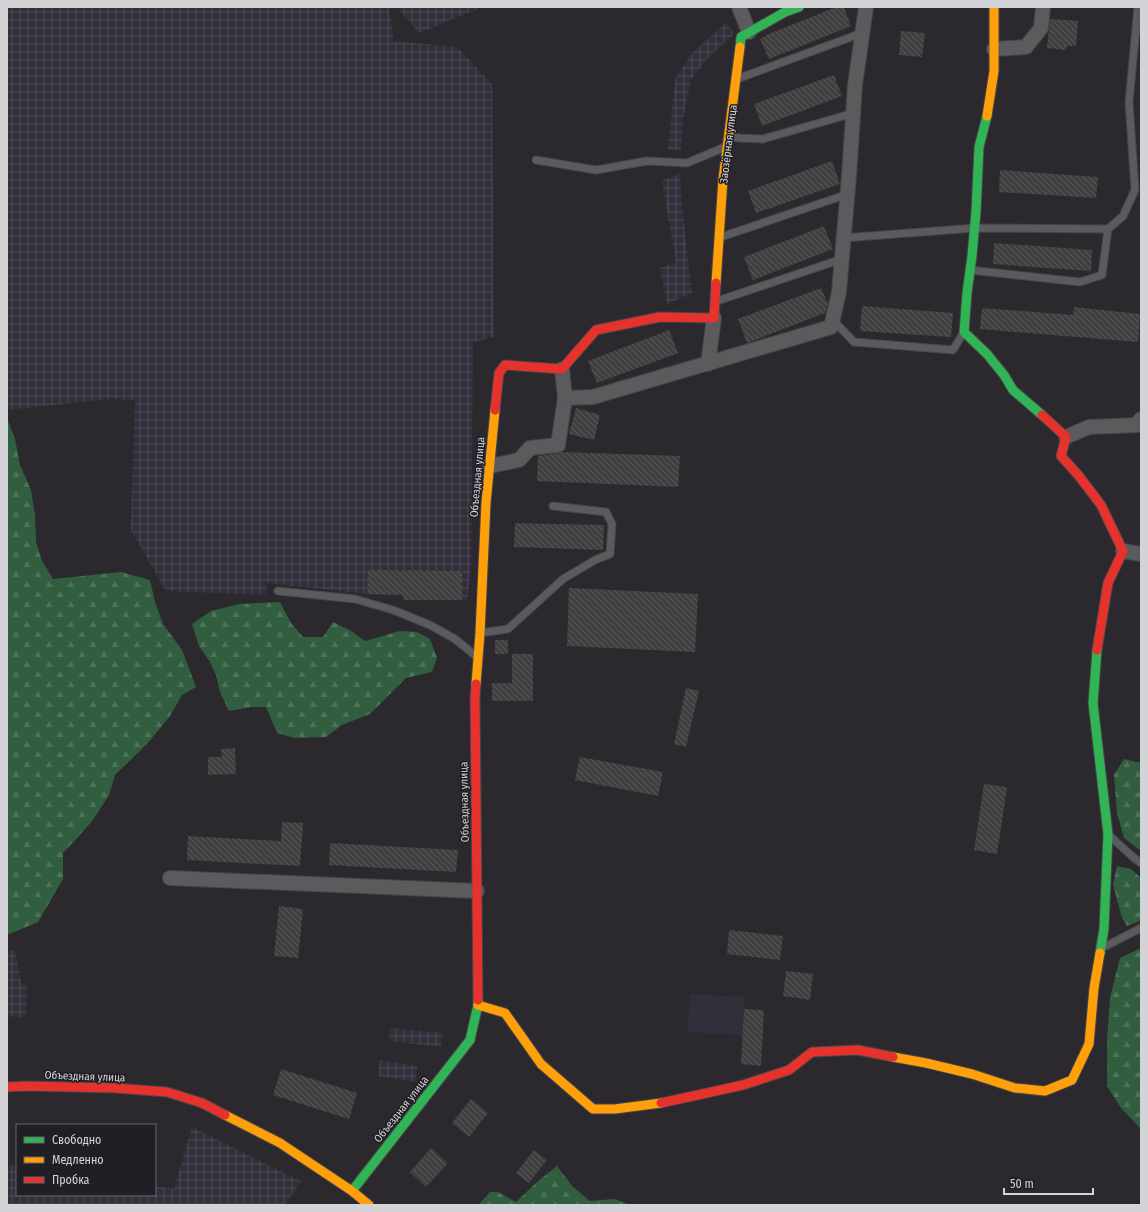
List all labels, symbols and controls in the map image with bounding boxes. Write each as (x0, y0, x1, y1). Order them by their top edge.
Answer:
street label: Заозёрная улица (717, 104, 740, 184)
street label: Объездная улица (468, 436, 487, 518)
street label: Объездная улица (457, 762, 472, 842)
street label: Объездная улица (44, 1069, 126, 1084)
street label: Объездная улица (371, 1074, 431, 1145)
legend (16, 1124, 156, 1196)
text: Свободно (52, 1133, 101, 1147)
text: Медленно (52, 1153, 104, 1167)
scale bar (1004, 1170, 1093, 1196)
text: Пробка (52, 1173, 90, 1187)
text: 50 m (1010, 1177, 1034, 1191)

